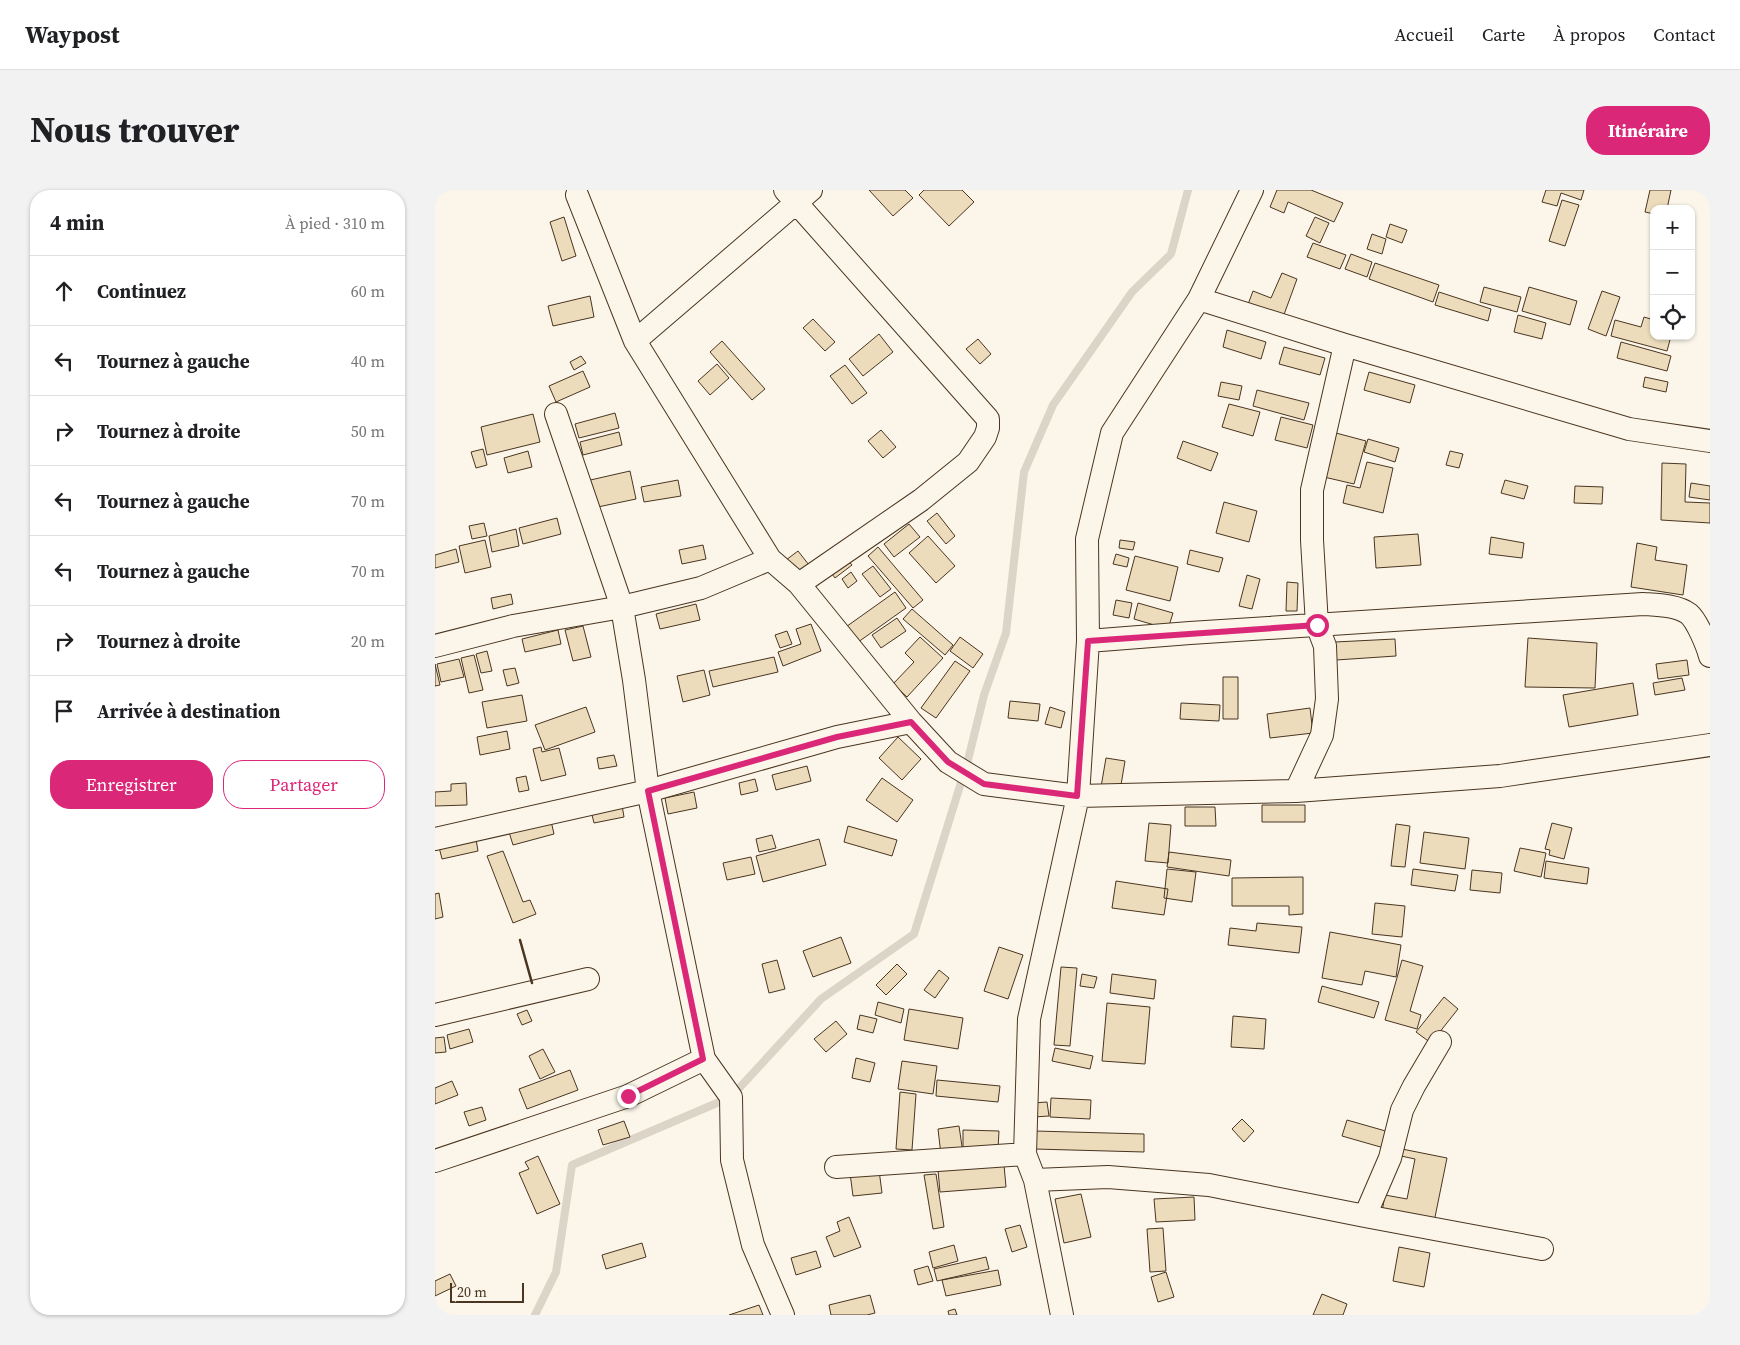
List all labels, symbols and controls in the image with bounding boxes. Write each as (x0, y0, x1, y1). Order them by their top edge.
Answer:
text: Waypost (25, 18, 120, 51)
text: Accueil (1395, 22, 1454, 47)
text: Carte (1482, 22, 1525, 47)
text: À propos (1553, 22, 1625, 47)
text: Contact (1653, 22, 1715, 47)
text: Nous trouver (30, 106, 239, 154)
button: Itinéraire (1586, 106, 1710, 155)
map controls (1650, 205, 1695, 340)
button: + (1650, 205, 1695, 250)
text: 4 min (50, 208, 105, 237)
text: À pied · 310 m (285, 212, 385, 234)
button: − (1650, 250, 1695, 295)
icon: ahead (50, 277, 78, 305)
text: Continuez (97, 278, 186, 304)
text: 60 m (351, 280, 385, 302)
button: locate (1650, 295, 1695, 340)
icon: left (50, 347, 78, 375)
text: Tournez à gauche (97, 348, 250, 374)
text: 40 m (351, 350, 385, 372)
icon: right (50, 417, 78, 445)
text: Tournez à droite (97, 418, 240, 444)
text: 50 m (351, 420, 385, 442)
icon: left (50, 487, 78, 515)
text: Tournez à gauche (97, 488, 250, 514)
text: 70 m (351, 490, 385, 512)
icon: left (50, 557, 78, 585)
text: Tournez à gauche (97, 558, 250, 584)
text: 70 m (351, 560, 385, 582)
route start (1306, 614, 1329, 637)
icon: right (50, 627, 78, 655)
text: Tournez à droite (97, 628, 240, 654)
text: 20 m (351, 630, 385, 652)
icon: arrive (50, 697, 78, 725)
text: Arrivée à destination (97, 698, 280, 724)
button: Enregistrer (50, 760, 213, 809)
button: Partager (223, 760, 385, 809)
route end (617, 1085, 640, 1108)
scale bar (450, 1280, 524, 1303)
text: 20 m (457, 1282, 487, 1302)

